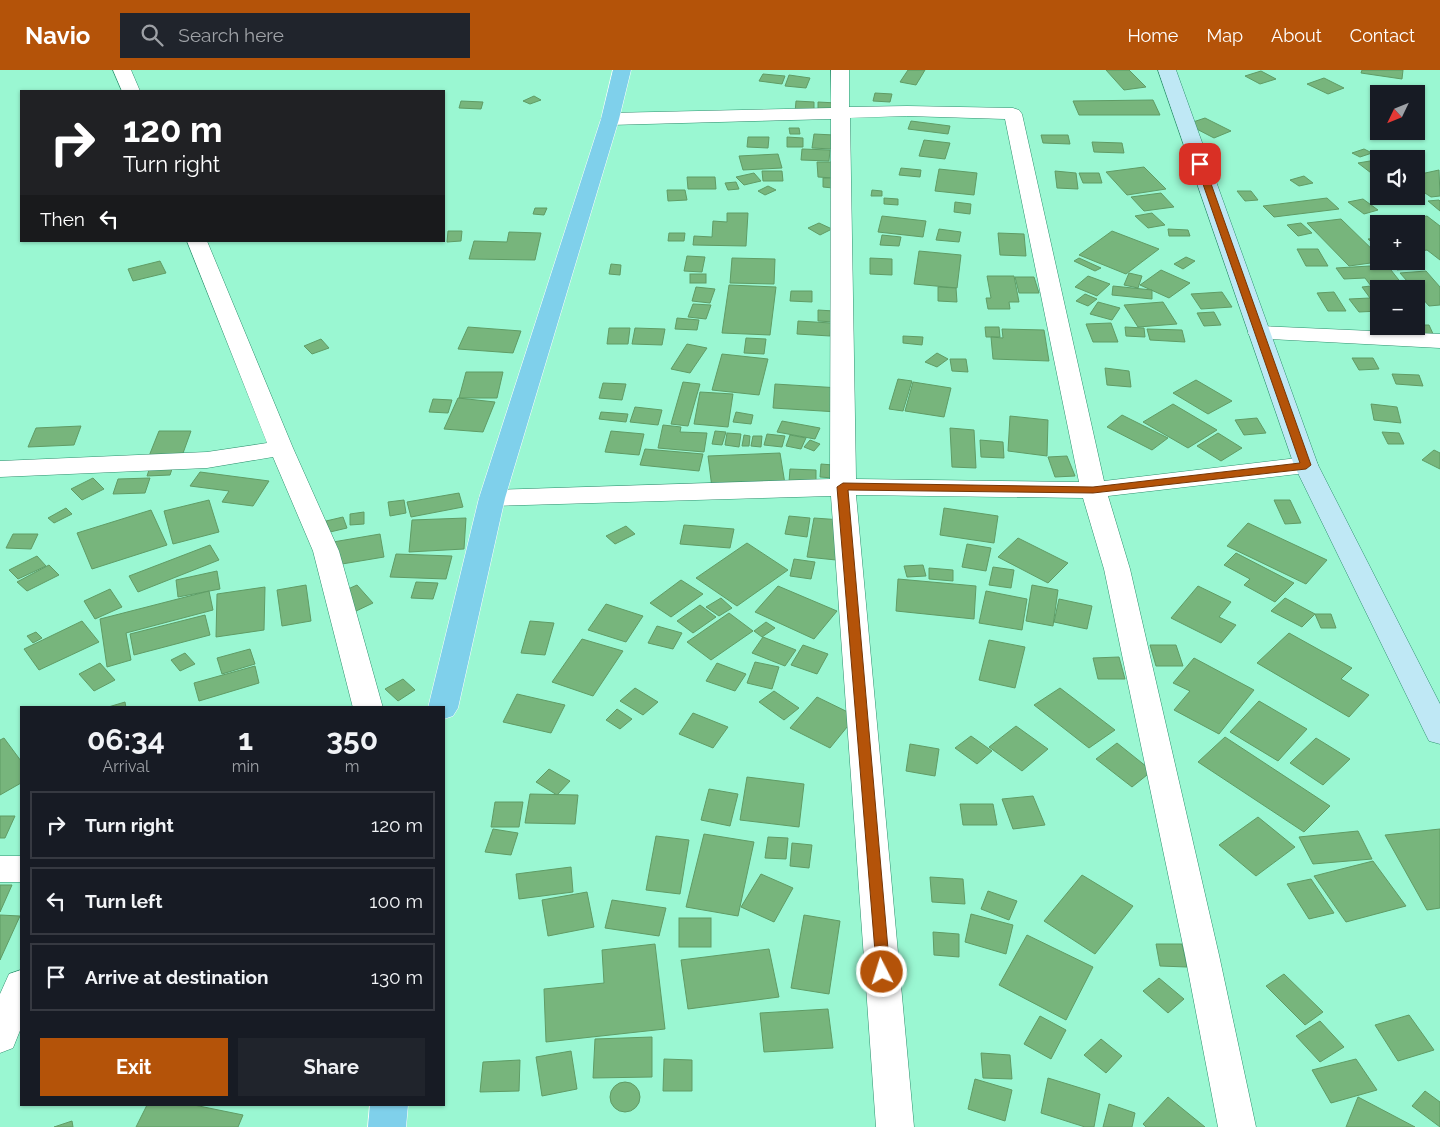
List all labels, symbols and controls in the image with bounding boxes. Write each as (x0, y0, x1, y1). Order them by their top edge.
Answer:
search box (120, 13, 470, 58)
text: Navio (25, 21, 90, 50)
icon: search (138, 21, 166, 49)
text: Search here (178, 24, 284, 46)
text: Home (1127, 25, 1178, 46)
text: Map (1206, 25, 1243, 46)
text: About (1271, 25, 1322, 46)
text: Contact (1350, 25, 1415, 46)
north arrow (1370, 85, 1425, 140)
map controls (1370, 85, 1425, 335)
text: 120 m (123, 109, 223, 150)
icon: right (40, 110, 105, 175)
pin (1179, 143, 1221, 185)
icon: arrive (1186, 150, 1214, 178)
button: sound (1370, 150, 1425, 205)
text: Turn right (123, 151, 220, 177)
icon: left (95, 205, 123, 233)
text: Then (40, 208, 85, 230)
button: + (1370, 215, 1425, 270)
button: − (1370, 280, 1425, 335)
text: 06:34 (87, 722, 165, 757)
text: 1 (238, 722, 253, 757)
text: 350 (326, 722, 378, 757)
text: Arrival (102, 757, 149, 776)
text: min (232, 757, 259, 776)
text: m (345, 757, 360, 776)
icon: right (42, 811, 70, 839)
text: Turn right (85, 814, 174, 836)
text: 120 m (371, 814, 423, 836)
icon: left (42, 887, 70, 915)
text: Turn left (85, 890, 162, 912)
text: 100 m (369, 890, 423, 912)
position arrow (855, 945, 907, 997)
icon: arrive (42, 963, 70, 991)
text: Arrive at destination (85, 966, 269, 988)
text: 130 m (371, 966, 423, 988)
button: Exit (40, 1038, 228, 1096)
button: Share (238, 1038, 425, 1096)

